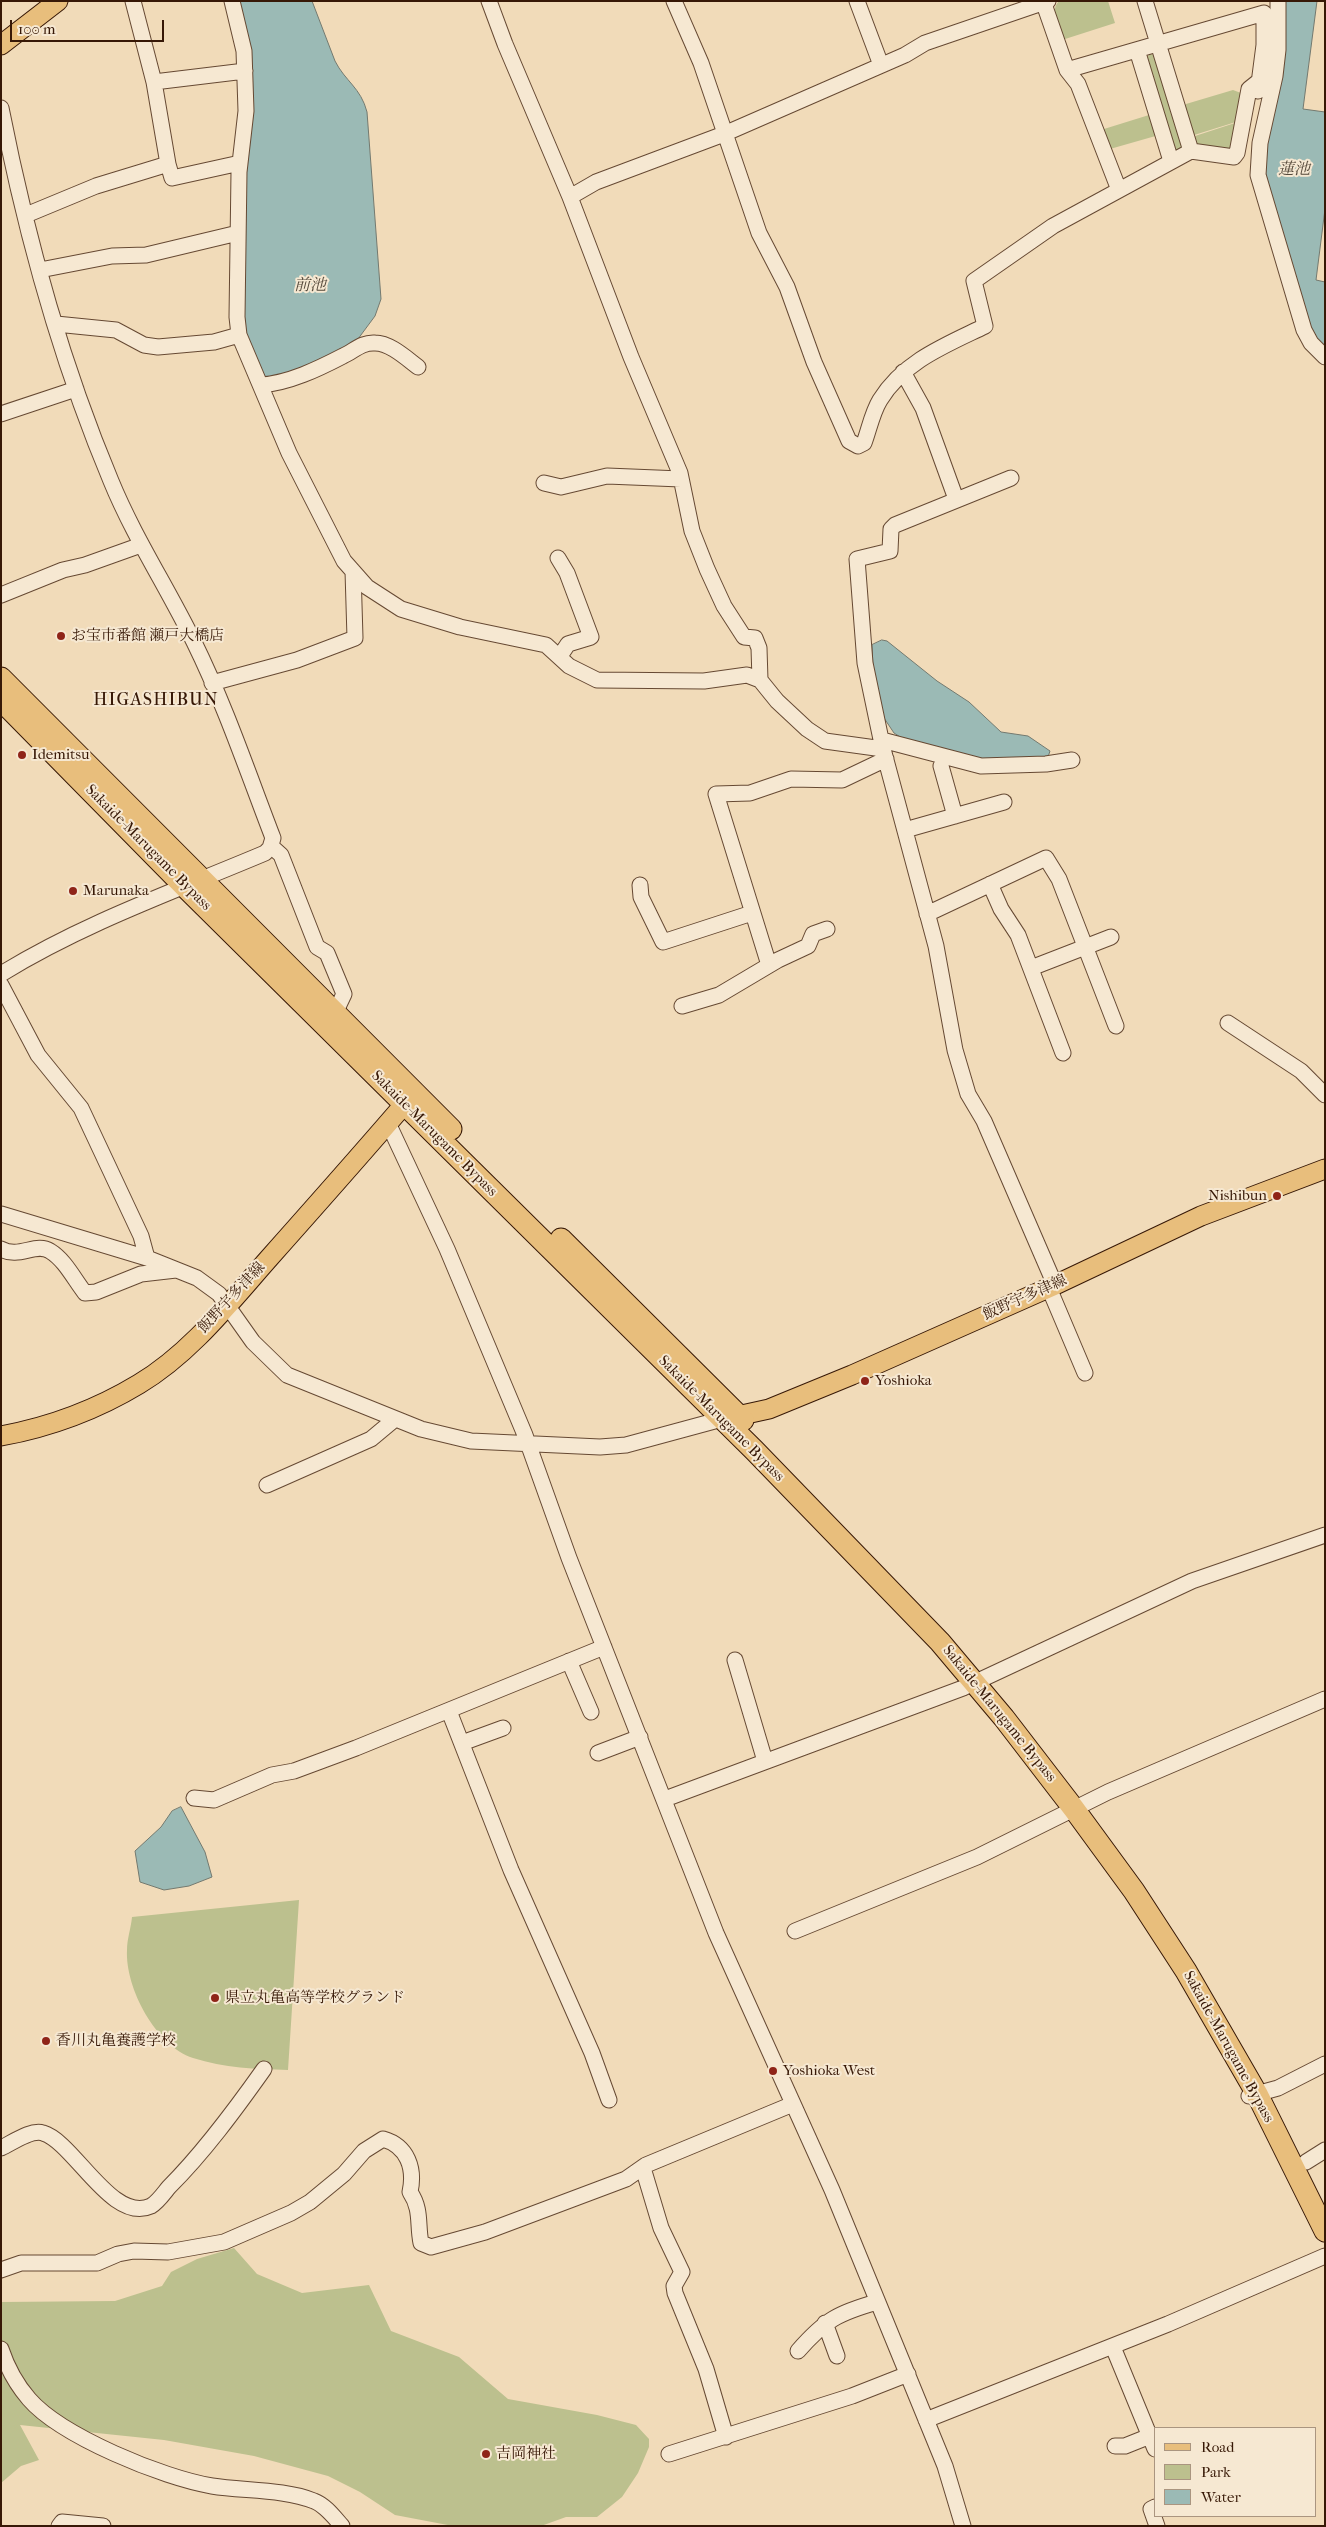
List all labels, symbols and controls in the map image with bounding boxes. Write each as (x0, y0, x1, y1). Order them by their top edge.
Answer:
scale bar (12, 10, 166, 42)
text: 100 m (18, 20, 56, 38)
water label: 蓮池 (1278, 160, 1310, 180)
water label: 前池 (294, 276, 326, 296)
place label: お宝市番館 瀬戸大橋店 (71, 627, 224, 645)
marker: お宝市番館 瀬戸大橋店 (55, 630, 67, 642)
district label: HIGASHIBUN (92, 690, 220, 712)
place label: Idemitsu (32, 746, 89, 764)
marker: Idemitsu (16, 749, 28, 761)
street label: Sakaide-Marugame Bypass (81, 781, 215, 915)
place label: Marunaka (83, 882, 149, 900)
marker: Marunaka (67, 885, 79, 897)
street label: Sakaide-Marugame Bypass (367, 1067, 501, 1201)
place label: Nishibun (1208, 1187, 1267, 1205)
marker: Nishibun (1271, 1190, 1283, 1202)
street label: 飯野宇多津線 (195, 1259, 269, 1337)
street label: 飯野宇多津線 (980, 1271, 1070, 1325)
street label: Sakaide-Marugame Bypass (654, 1352, 788, 1486)
place label: Yoshioka (875, 1372, 932, 1390)
marker: Yoshioka (859, 1375, 871, 1387)
street label: Sakaide-Marugame Bypass (938, 1642, 1060, 1786)
street label: Sakaide-Marugame Bypass (1179, 1968, 1277, 2126)
place label: 県立丸亀高等学校グランド (225, 1989, 405, 2007)
marker: 県立丸亀高等学校グランド (209, 1992, 221, 2004)
place label: 香川丸亀養護学校 (56, 2032, 176, 2050)
marker: 香川丸亀養護学校 (40, 2035, 52, 2047)
place label: Yoshioka West (783, 2062, 875, 2080)
marker: Yoshioka West (767, 2065, 779, 2077)
legend (1154, 2427, 1316, 2517)
text: Road (1201, 2438, 1234, 2456)
place label: 吉岡神社 (496, 2445, 556, 2463)
marker: 吉岡神社 (480, 2448, 492, 2460)
text: Park (1201, 2463, 1231, 2481)
text: Water (1201, 2488, 1241, 2506)

